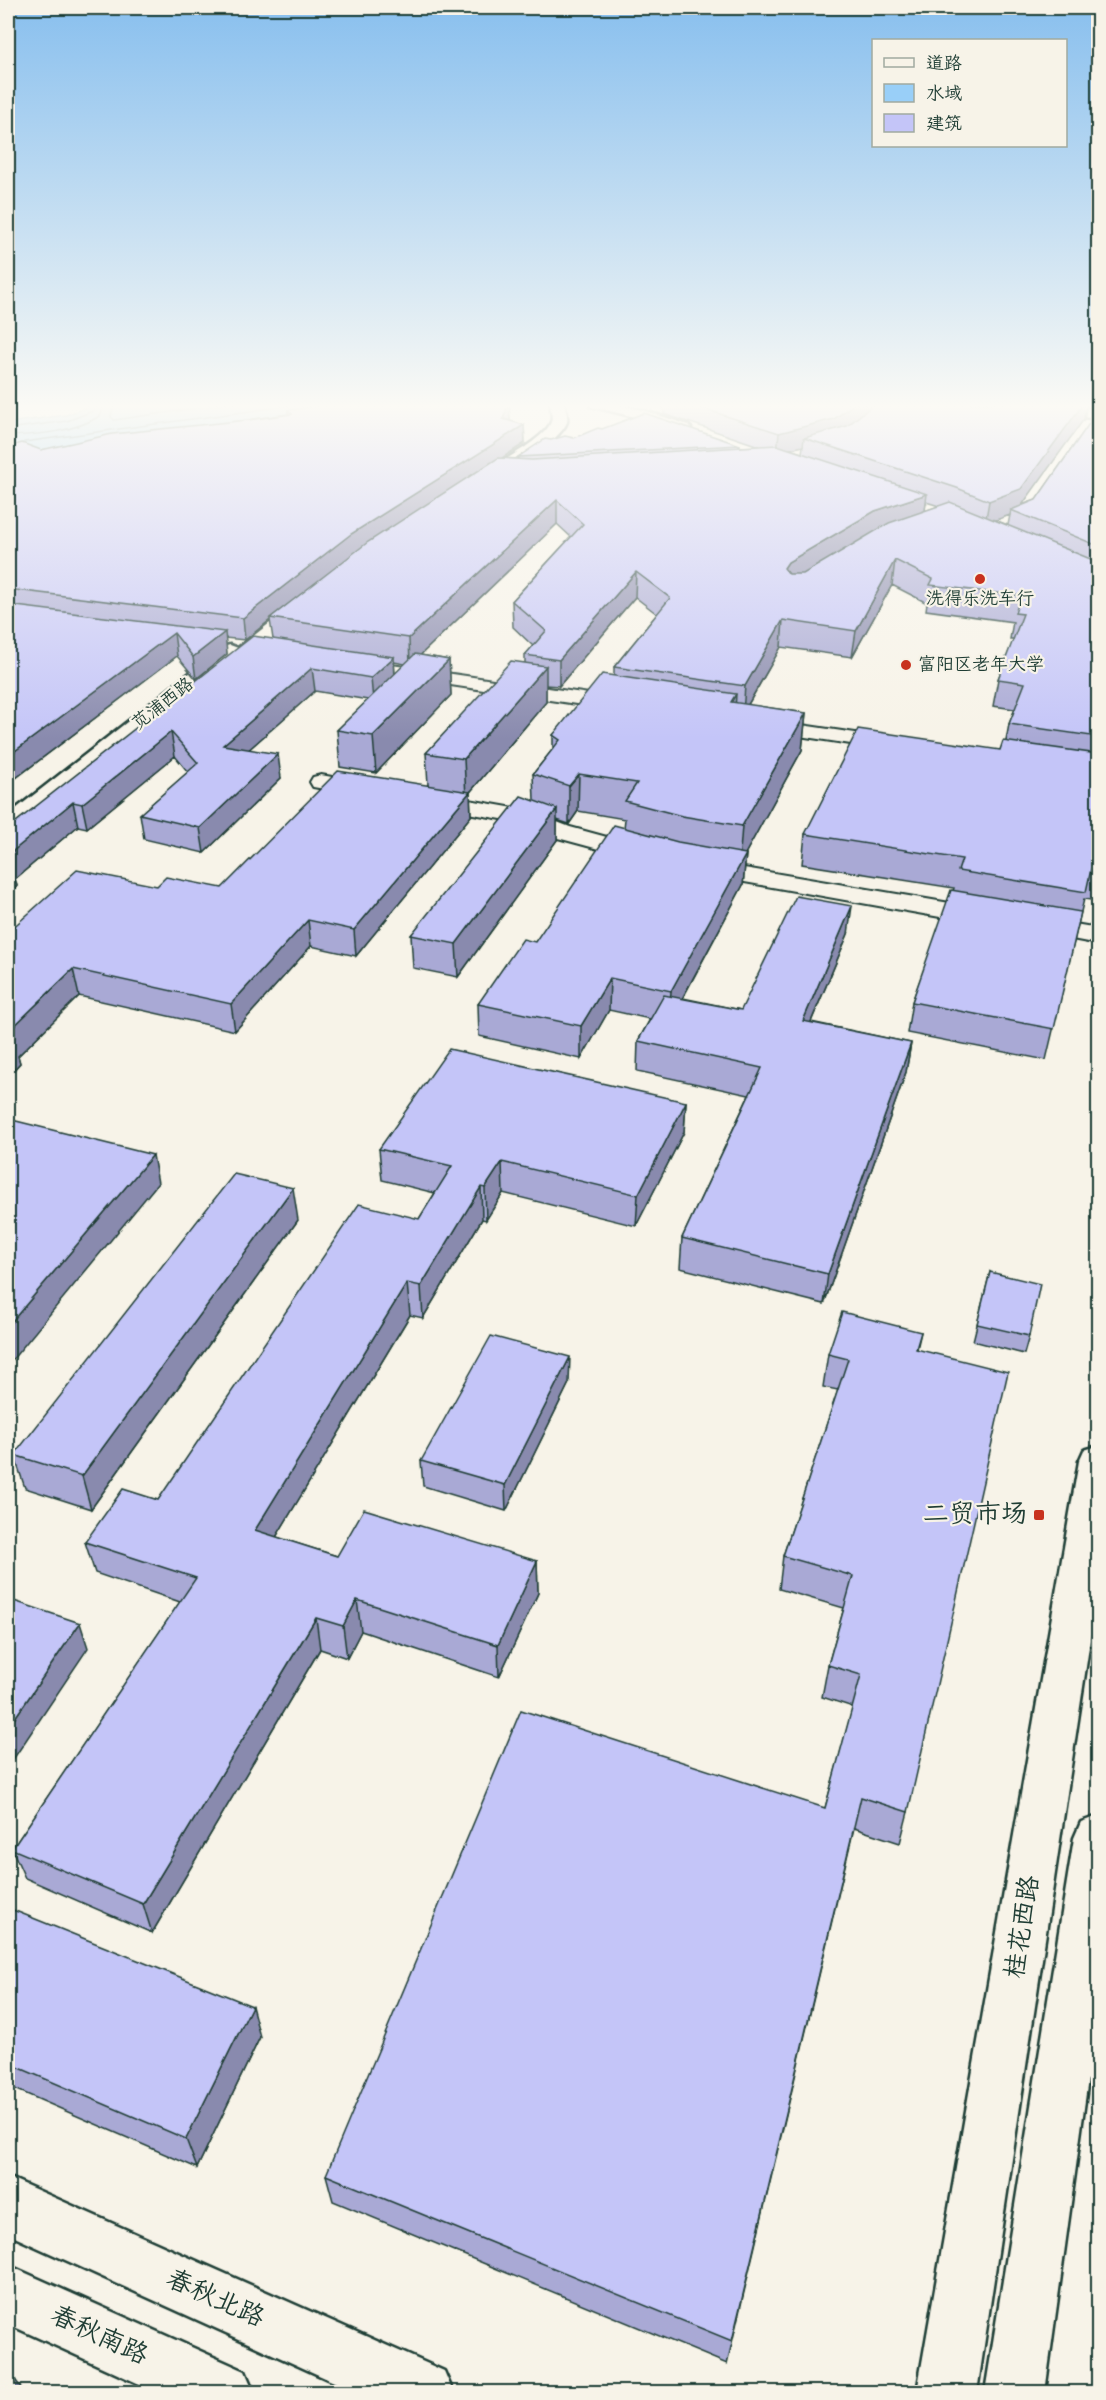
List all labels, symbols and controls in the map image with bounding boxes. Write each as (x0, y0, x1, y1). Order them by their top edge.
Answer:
legend (872, 39, 1067, 147)
text: 道路 (926, 52, 962, 76)
text: 水域 (926, 82, 962, 106)
text: 建筑 (926, 112, 962, 136)
marker: 洗得乐洗车行 (973, 572, 987, 586)
place label: 洗得乐洗车行 (926, 587, 1034, 611)
place label: 富阳区老年大学 (918, 653, 1044, 677)
marker: 富阳区老年大学 (899, 658, 913, 672)
street label: 苋浦西路 (127, 672, 199, 736)
place label: 二贸市场 (923, 1498, 1027, 1532)
marker: 二贸市场 (1032, 1508, 1046, 1522)
street label: 桂花西路 (998, 1873, 1048, 1981)
street label: 春秋北路 (161, 2262, 269, 2336)
street label: 春秋南路 (45, 2299, 153, 2373)

